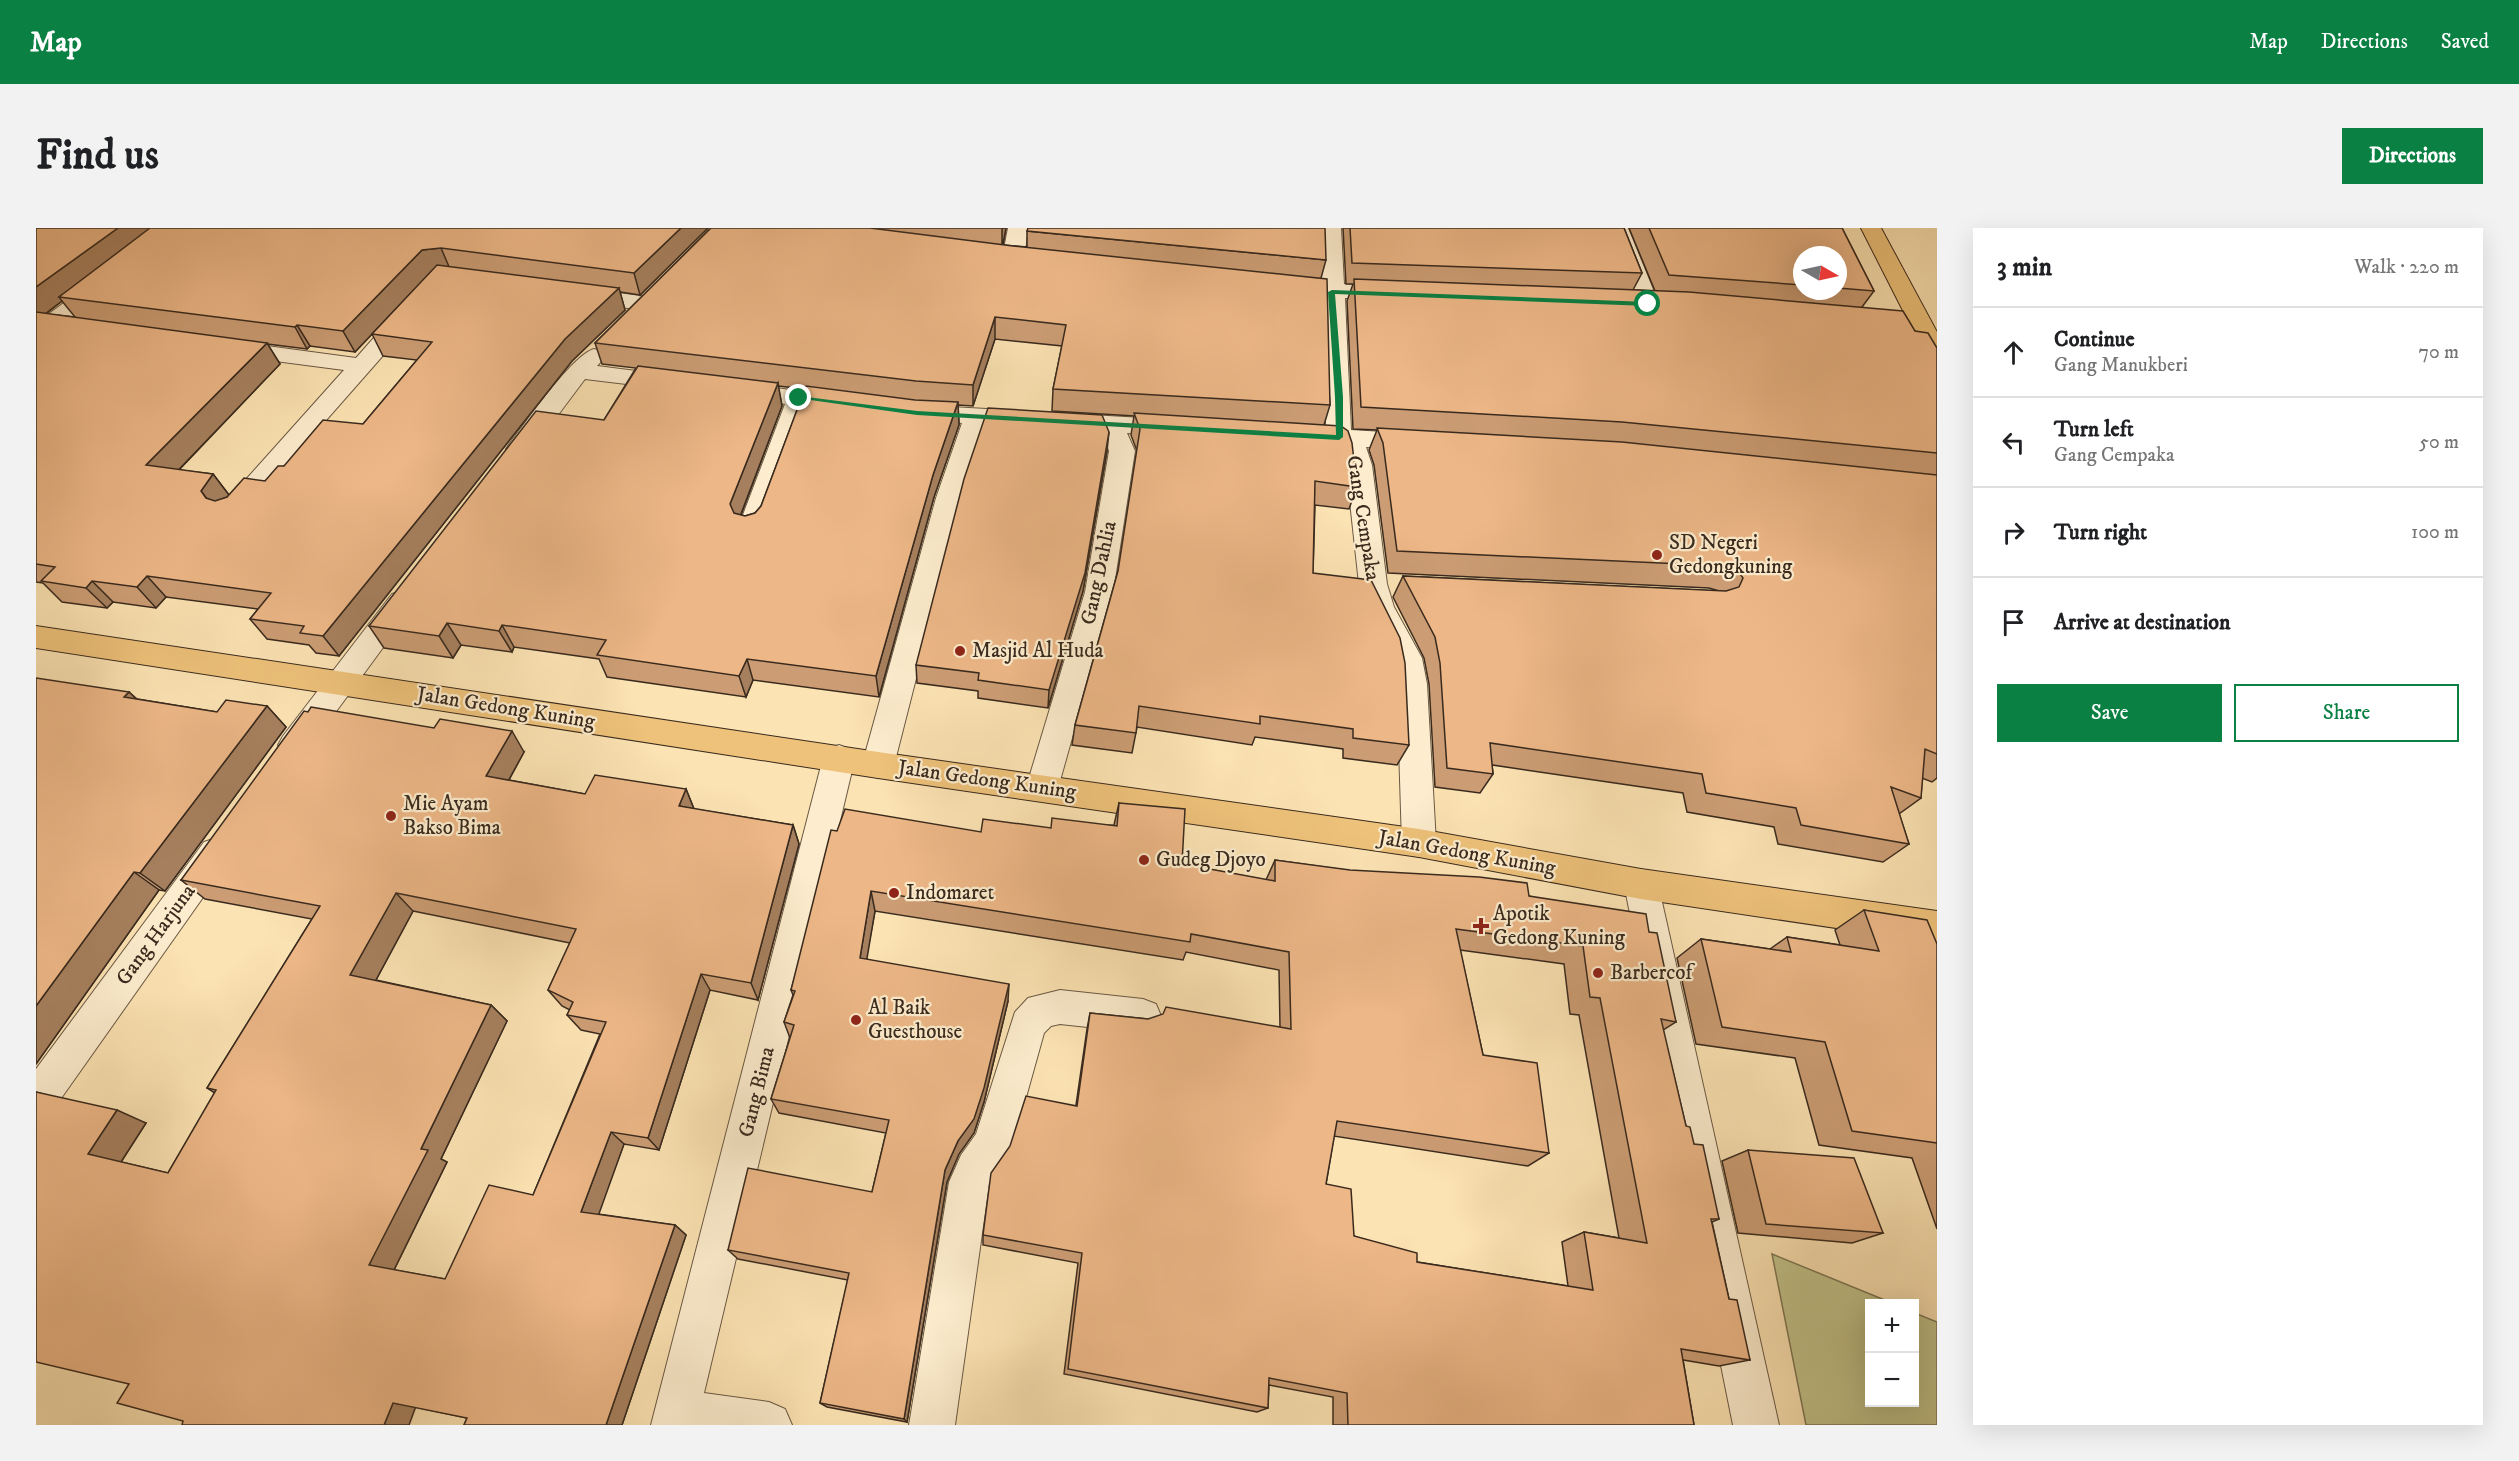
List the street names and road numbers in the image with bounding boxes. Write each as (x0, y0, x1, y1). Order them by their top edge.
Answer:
street label: Gang Cempaka (1340, 453, 1386, 583)
street label: Gang Dahlia (1075, 519, 1123, 627)
street label: Jalan Gedong Kuning (413, 681, 598, 735)
street label: Jalan Gedong Kuning (894, 754, 1079, 805)
street label: Jalan Gedong Kuning (1374, 824, 1558, 882)
street label: Gang Harjuna (111, 879, 201, 991)
street label: Gang Bima (733, 1044, 781, 1140)

